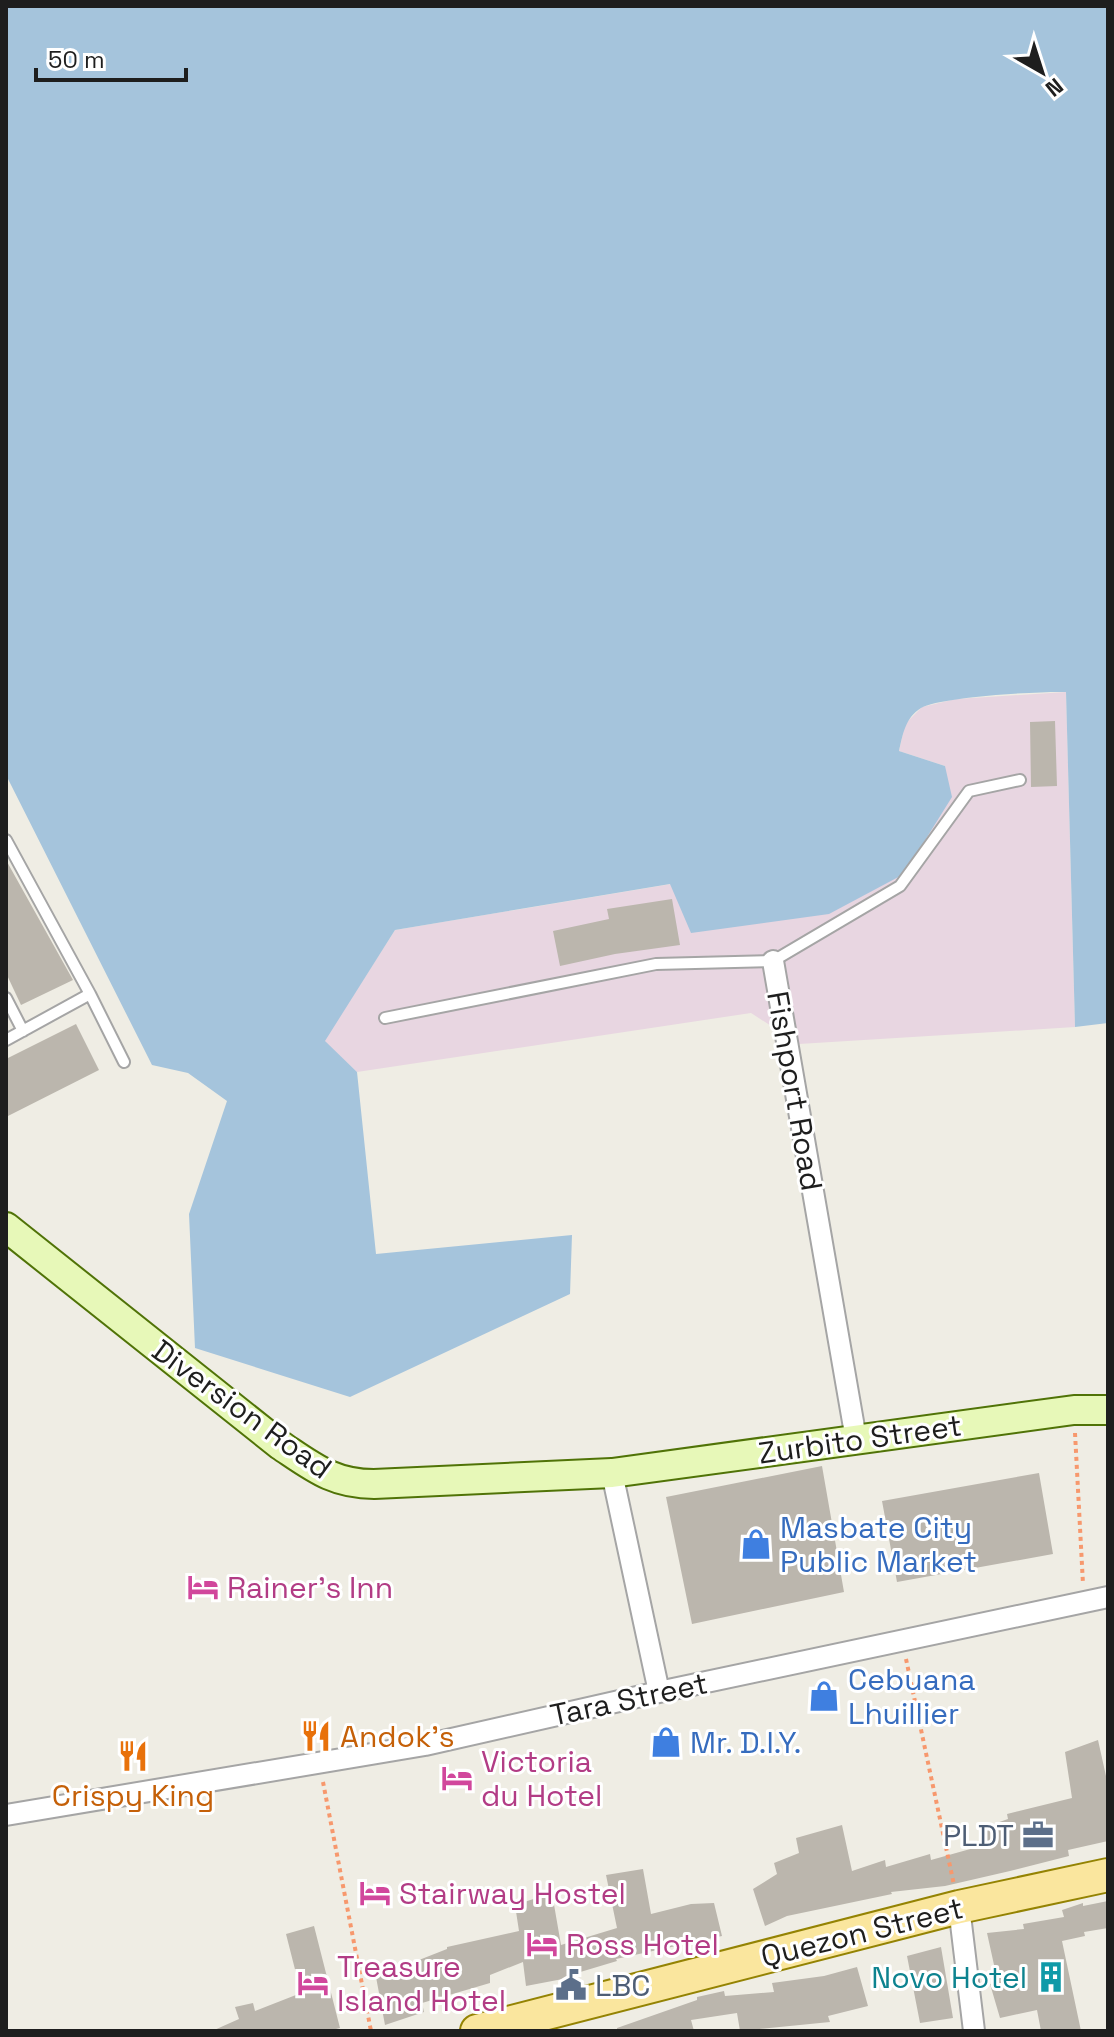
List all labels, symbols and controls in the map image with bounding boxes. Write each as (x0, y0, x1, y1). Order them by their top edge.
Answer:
scale bar (36, 32, 186, 82)
north arrow (1002, 32, 1082, 112)
text: 50 m (48, 44, 105, 75)
text: N (1040, 72, 1069, 103)
street label: Fishport Road (758, 988, 832, 1194)
street label: Diversion Road (144, 1331, 340, 1487)
street label: Zurbito Street (756, 1405, 964, 1473)
place label: Masbate City Public Market (780, 1508, 977, 1581)
shop icon: Masbate City Public Market (739, 1527, 773, 1561)
place label: Rainer's Inn (227, 1568, 393, 1607)
hotel icon: Rainer's Inn (186, 1570, 220, 1604)
place label: Cebuana Lhuillier (848, 1660, 976, 1733)
street label: Tara Street (547, 1663, 711, 1735)
shop icon: Cebuana Lhuillier (807, 1679, 841, 1713)
place label: Andok's (340, 1717, 455, 1756)
restaurant icon: Andok's (299, 1719, 333, 1753)
place label: Mr. D.I.Y. (690, 1723, 801, 1762)
shop icon: Mr. D.I.Y. (649, 1725, 683, 1759)
restaurant icon: Crispy King (116, 1739, 150, 1773)
place label: Victoria du Hotel (481, 1742, 602, 1815)
hotel icon: Victoria du Hotel (440, 1761, 474, 1795)
place label: Crispy King (52, 1776, 214, 1815)
place label: PLDT (943, 1816, 1014, 1855)
office icon: PLDT (1021, 1818, 1055, 1852)
place label: Stairway Hostel (399, 1874, 626, 1913)
hotel icon: Stairway Hostel (358, 1876, 392, 1910)
street label: Quezon Street (757, 1888, 967, 1976)
place label: Ross Hotel (566, 1925, 719, 1964)
hotel icon: Ross Hotel (525, 1927, 559, 1961)
place label: Treasure Island Hotel (337, 1947, 506, 2020)
place label: Novo Hotel (871, 1958, 1027, 1997)
building icon: Novo Hotel (1034, 1960, 1068, 1994)
hotel icon: Treasure Island Hotel (296, 1966, 330, 2000)
place label: LBC (595, 1966, 650, 2005)
public building icon: LBC (554, 1968, 588, 2002)

